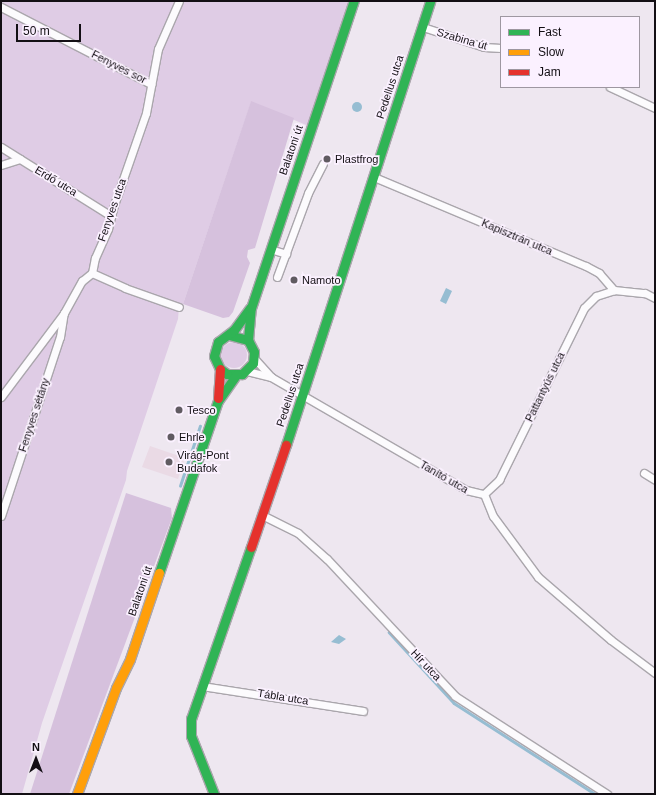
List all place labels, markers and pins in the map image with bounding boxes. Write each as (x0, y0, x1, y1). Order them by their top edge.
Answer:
place label: Plastfrog (335, 152, 378, 166)
marker: Plastfrog (322, 154, 332, 164)
place label: Namoto (302, 273, 341, 287)
marker: Namoto (289, 275, 299, 285)
place label: Tesco (187, 403, 216, 417)
marker: Tesco (174, 405, 184, 415)
place label: Ehrle (179, 430, 205, 444)
marker: Ehrle (166, 432, 176, 442)
place label: Virág-Pont Budafok (177, 449, 229, 475)
marker: Virág-Pont Budafok (164, 457, 174, 467)

